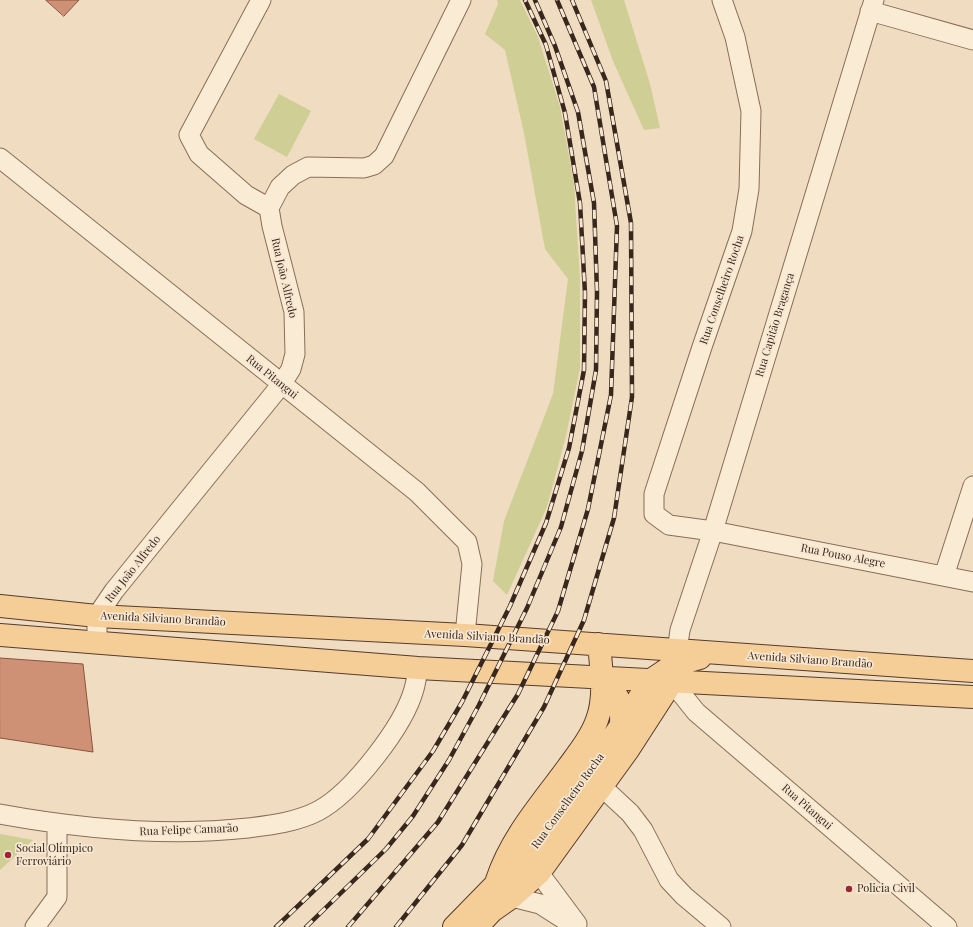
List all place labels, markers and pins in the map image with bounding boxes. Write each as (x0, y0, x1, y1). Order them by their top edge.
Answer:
place label: Social Olímpico Ferroviário (16, 842, 93, 868)
marker: Social Olímpico Ferroviário (3, 850, 13, 860)
place label: Policia Civil (857, 882, 915, 896)
marker: Policia Civil (844, 884, 854, 894)

